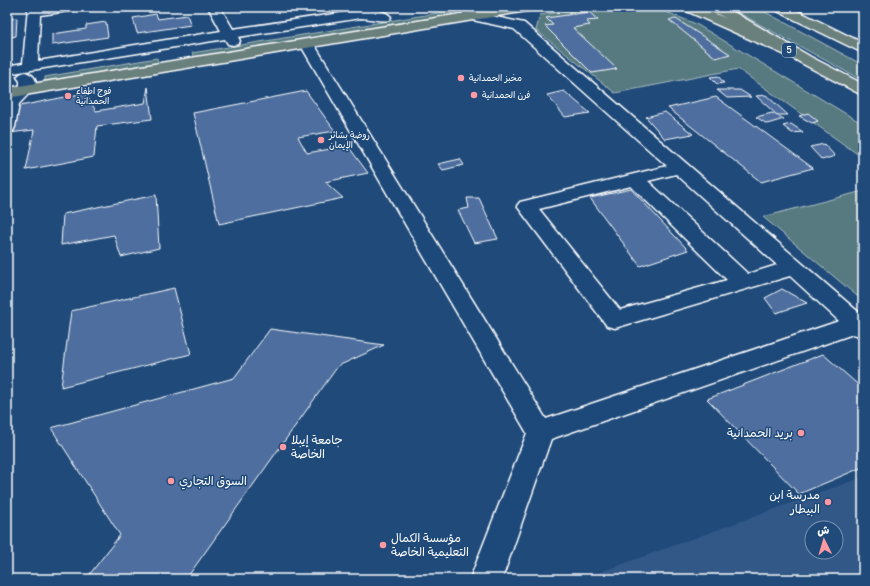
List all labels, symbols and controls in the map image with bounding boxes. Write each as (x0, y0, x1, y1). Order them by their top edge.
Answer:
road number: 5 (782, 43, 796, 57)
place label: مخبز الحمدانية (469, 72, 522, 84)
marker: مخبز الحمدانية (456, 73, 466, 83)
place label: فوج اطفاء الحمدانية (76, 85, 112, 106)
place label: فرن الحمدانية (482, 89, 531, 101)
marker: فرن الحمدانية (469, 90, 479, 100)
marker: فوج اطفاء الحمدانية (63, 91, 73, 101)
place label: روضة بشائر الإيمان (328, 129, 370, 152)
marker: روضة بشائر الإيمان (316, 135, 326, 145)
place label: بريد الحمدانية (727, 425, 793, 441)
marker: بريد الحمدانية (796, 428, 806, 438)
place label: جامعة إيبلا الخاصة (291, 432, 343, 461)
marker: جامعة إيبلا الخاصة (278, 442, 288, 452)
place label: السوق التجاري (179, 473, 247, 490)
marker: السوق التجاري (166, 476, 176, 486)
place label: مدرسة ابن البيطار (769, 487, 820, 517)
marker: مدرسة ابن البيطار (823, 497, 833, 507)
north arrow (804, 520, 844, 560)
text: ش (816, 523, 830, 538)
place label: مؤسسة الكمال التعليمية الخاصة (391, 530, 469, 559)
marker: مؤسسة الكمال التعليمية الخاصة (378, 540, 388, 550)

